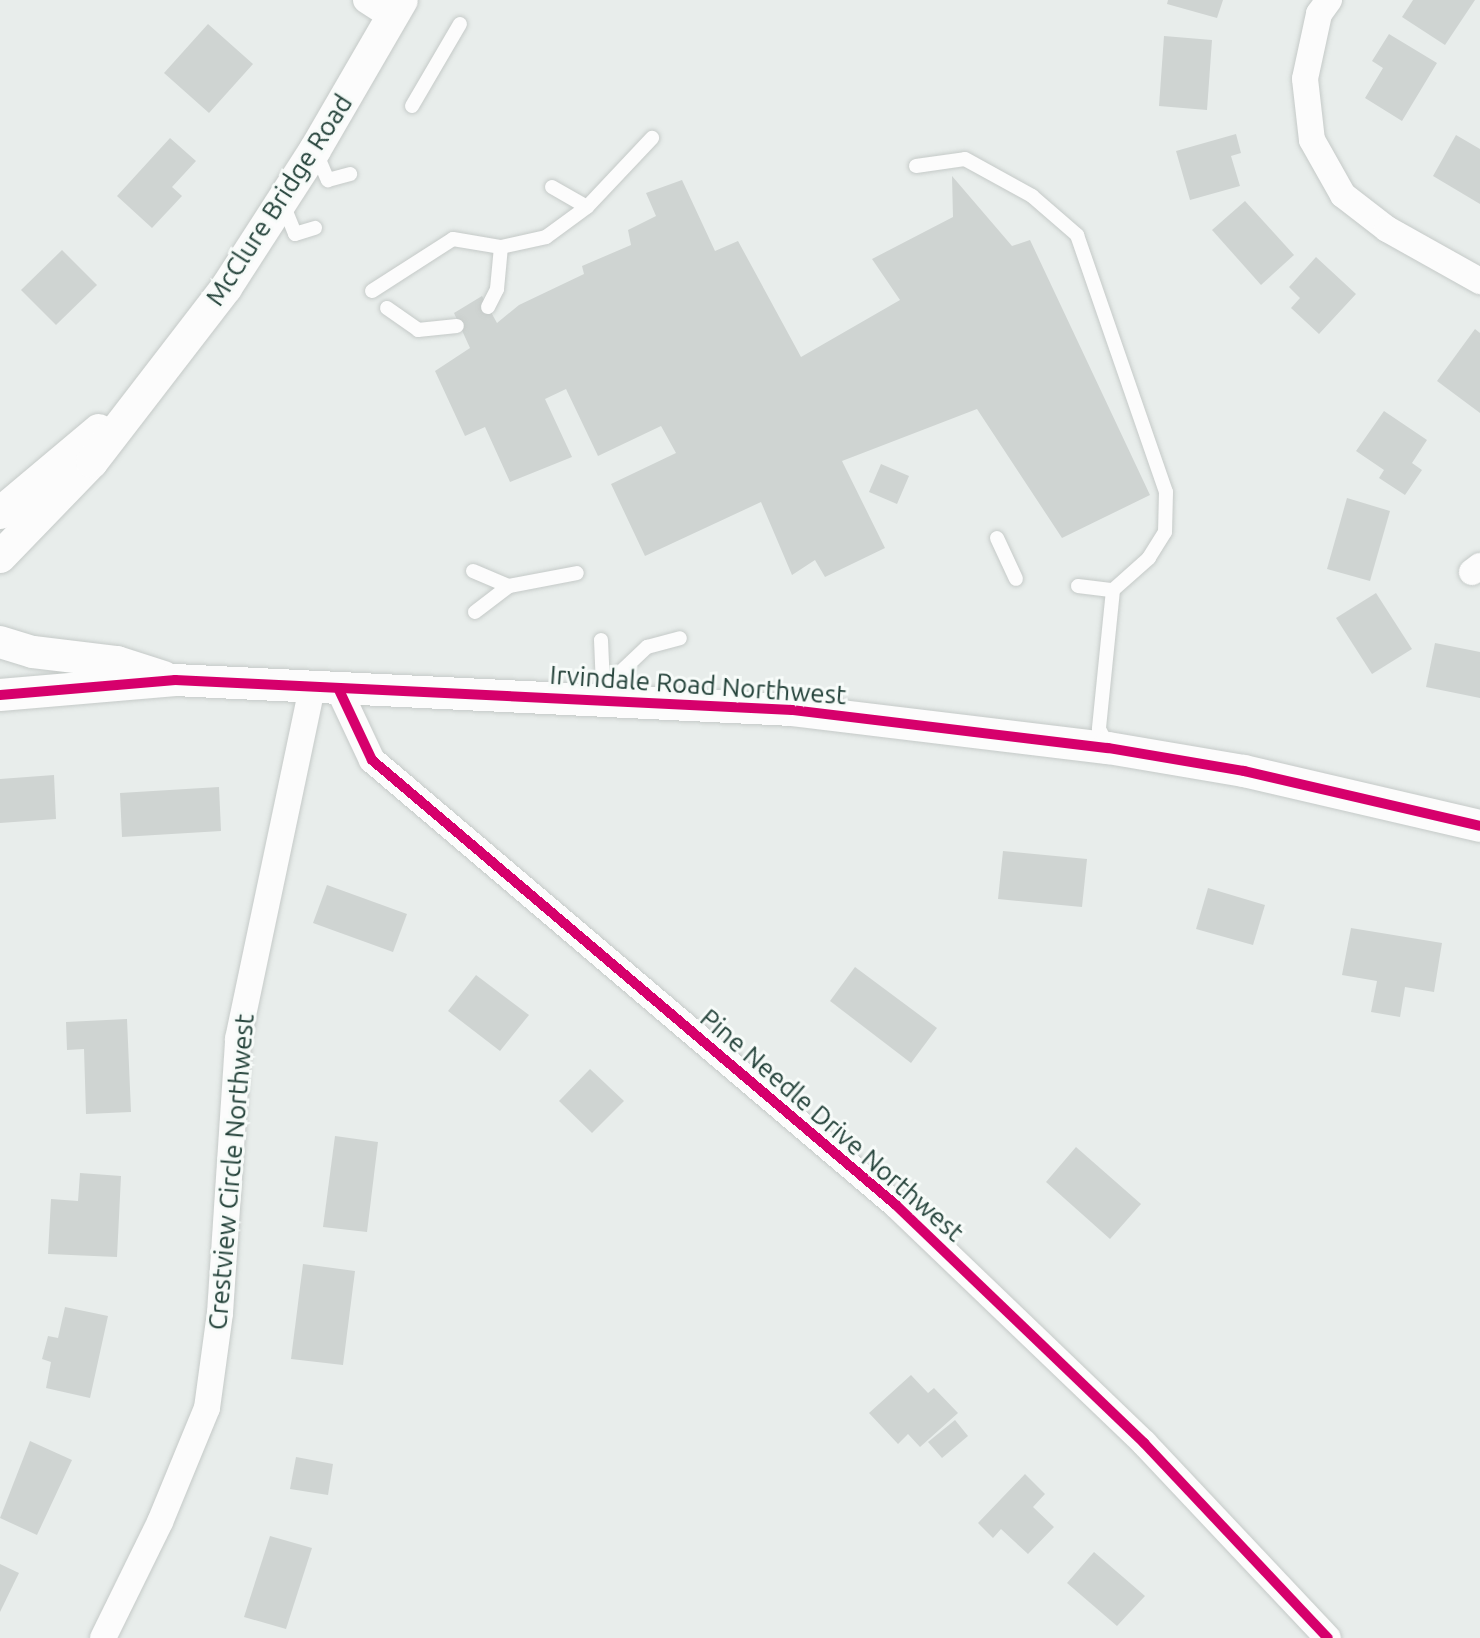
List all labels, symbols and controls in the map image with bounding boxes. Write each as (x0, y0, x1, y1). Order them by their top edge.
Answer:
street label: McClure Bridge Road (199, 89, 359, 311)
street label: Irvindale Road Northwest (549, 659, 847, 711)
street label: Pine Needle Drive Northwest (694, 1002, 970, 1248)
street label: Crestview Circle Northwest (202, 1013, 260, 1331)

